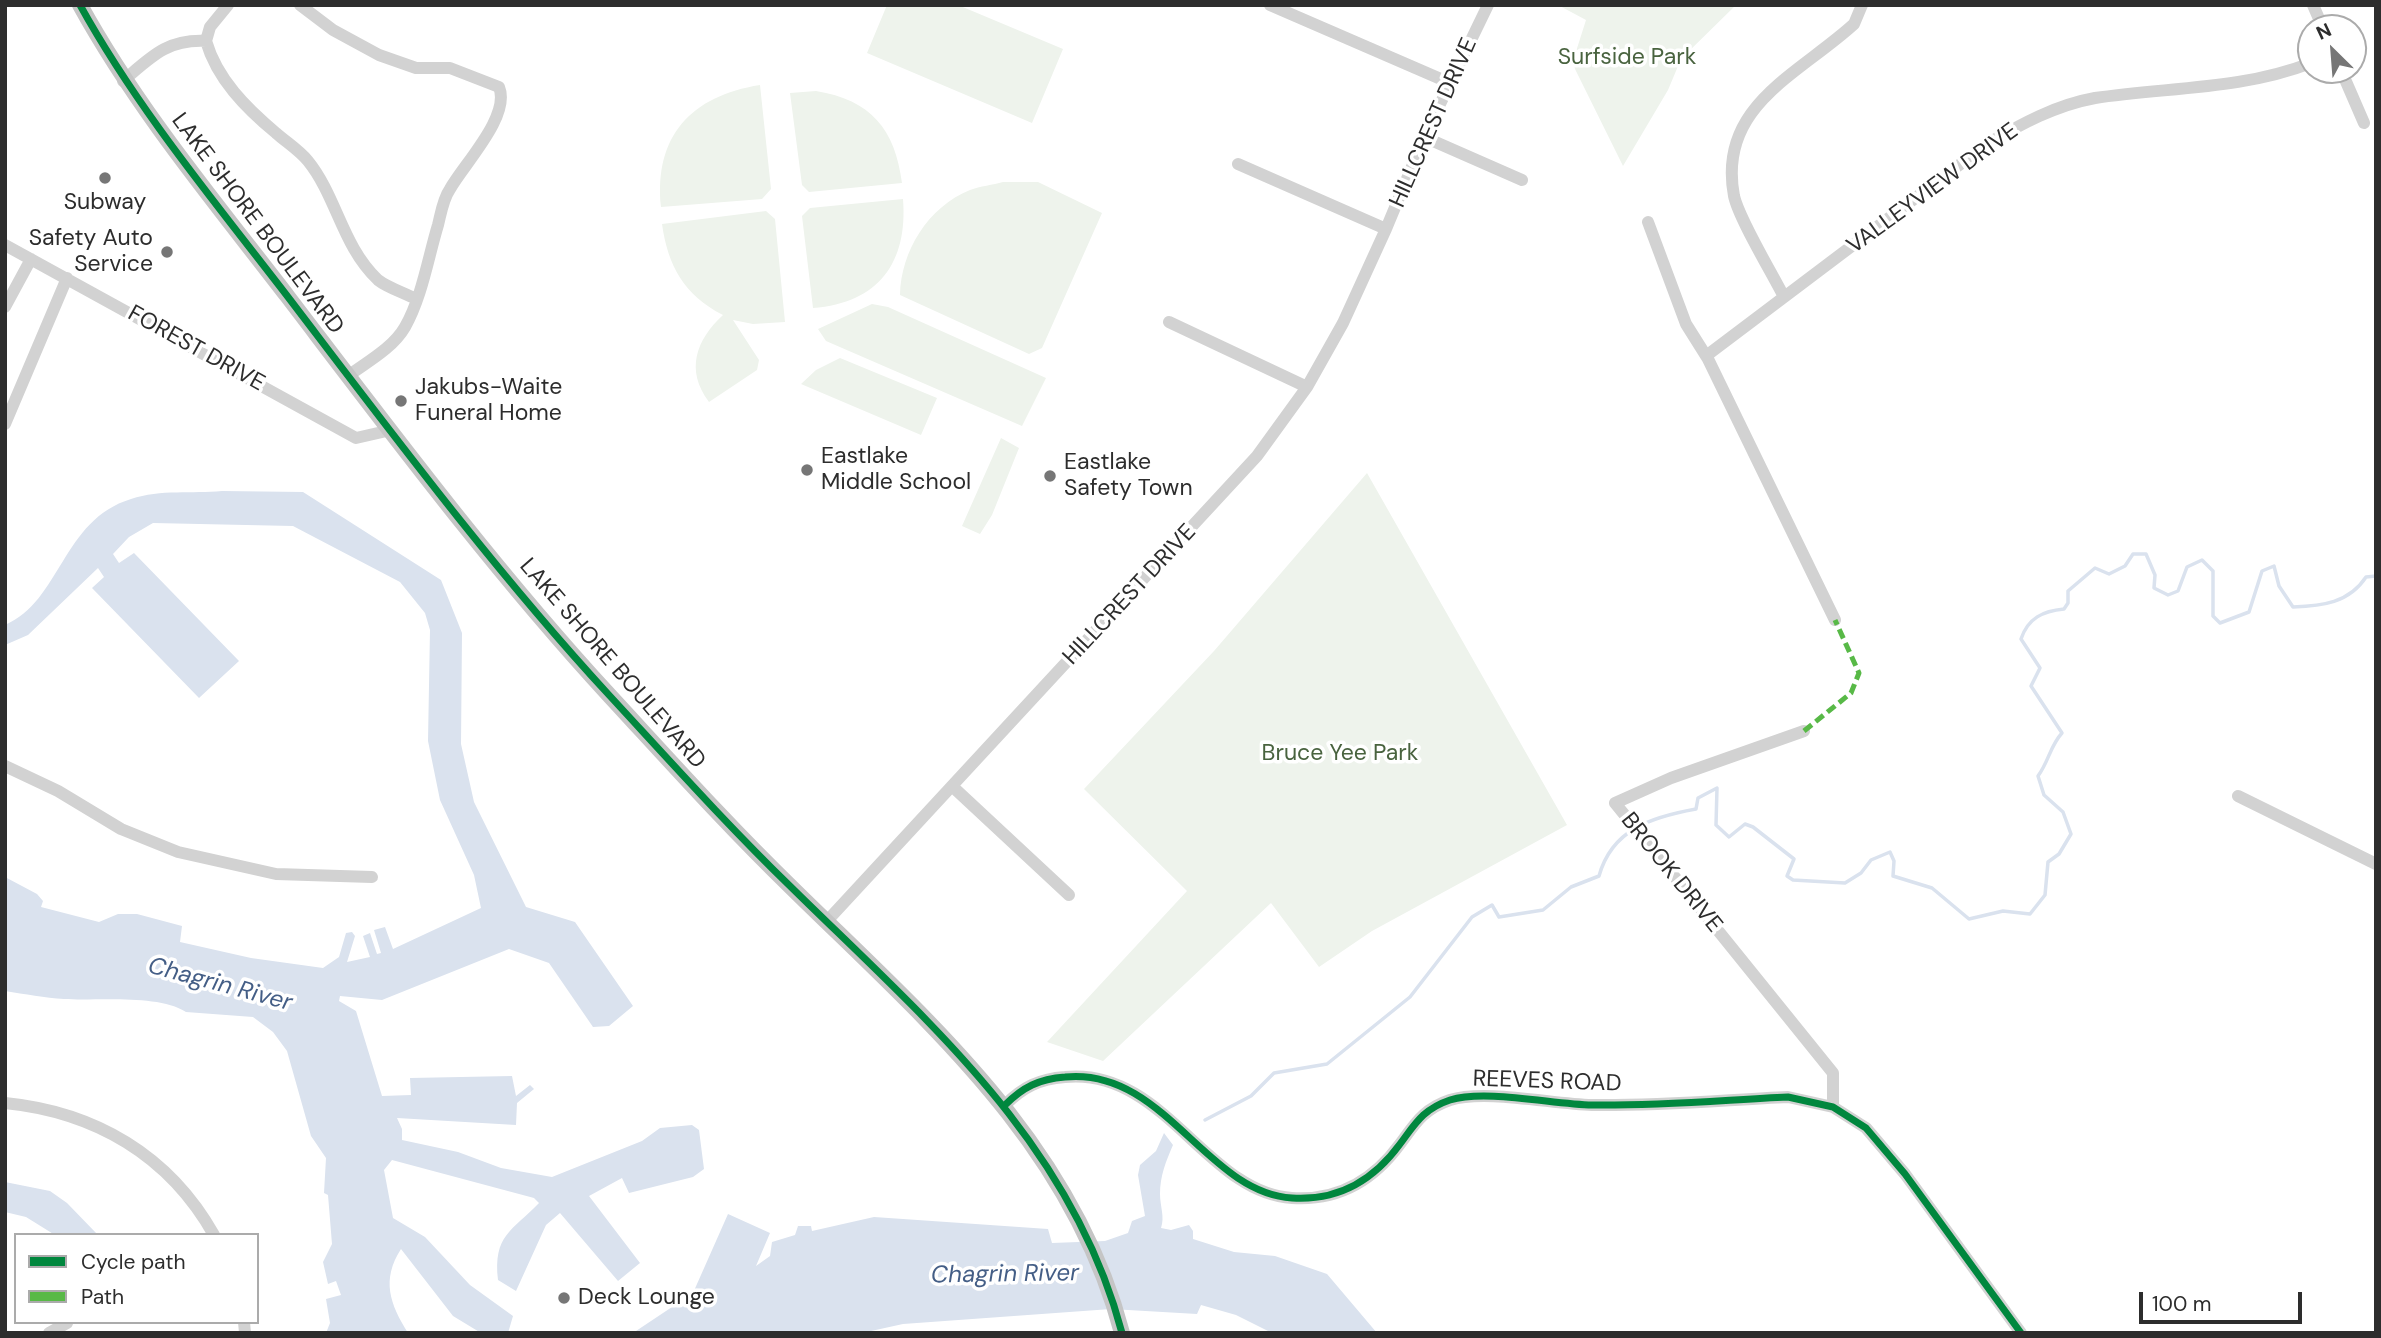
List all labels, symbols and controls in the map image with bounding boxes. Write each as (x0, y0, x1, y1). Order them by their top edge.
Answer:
north arrow (2297, 14, 2367, 84)
text: N (2312, 17, 2335, 46)
street label: HILLCREST DRIVE (1384, 34, 1484, 212)
park label: Surfside Park (1558, 44, 1696, 72)
street label: LAKE SHORE BOULEVARD (165, 108, 349, 340)
street label: VALLEYVIEW DRIVE (1842, 118, 2024, 260)
marker: Subway (97, 170, 113, 186)
place label: Subway (64, 189, 146, 217)
place label: Safety Auto Service (29, 225, 153, 279)
marker: Safety Auto Service (159, 244, 175, 260)
street label: FOREST DRIVE (123, 300, 269, 398)
place label: Jakubs-Waite Funeral Home (415, 374, 562, 428)
marker: Jakubs-Waite Funeral Home (393, 393, 409, 409)
place label: Eastlake Middle School (821, 443, 971, 497)
place label: Eastlake Safety Town (1064, 449, 1193, 503)
marker: Eastlake Middle School (799, 462, 815, 478)
marker: Eastlake Safety Town (1042, 468, 1058, 484)
street label: HILLCREST DRIVE (1058, 519, 1202, 671)
street label: LAKE SHORE BOULEVARD (513, 553, 711, 775)
park label: Bruce Yee Park (1262, 740, 1418, 768)
street label: BROOK DRIVE (1614, 808, 1728, 938)
water label: Chagrin River (145, 952, 295, 1018)
street label: REEVES ROAD (1472, 1066, 1622, 1098)
legend (14, 1233, 259, 1324)
text: Cycle path (81, 1248, 186, 1276)
water label: Chagrin River (931, 1259, 1079, 1291)
scale bar (2143, 1278, 2306, 1322)
text: Path (81, 1283, 124, 1311)
place label: Deck Lounge (578, 1284, 715, 1312)
marker: Deck Lounge (556, 1290, 572, 1306)
text: 100 m (2152, 1290, 2212, 1318)

